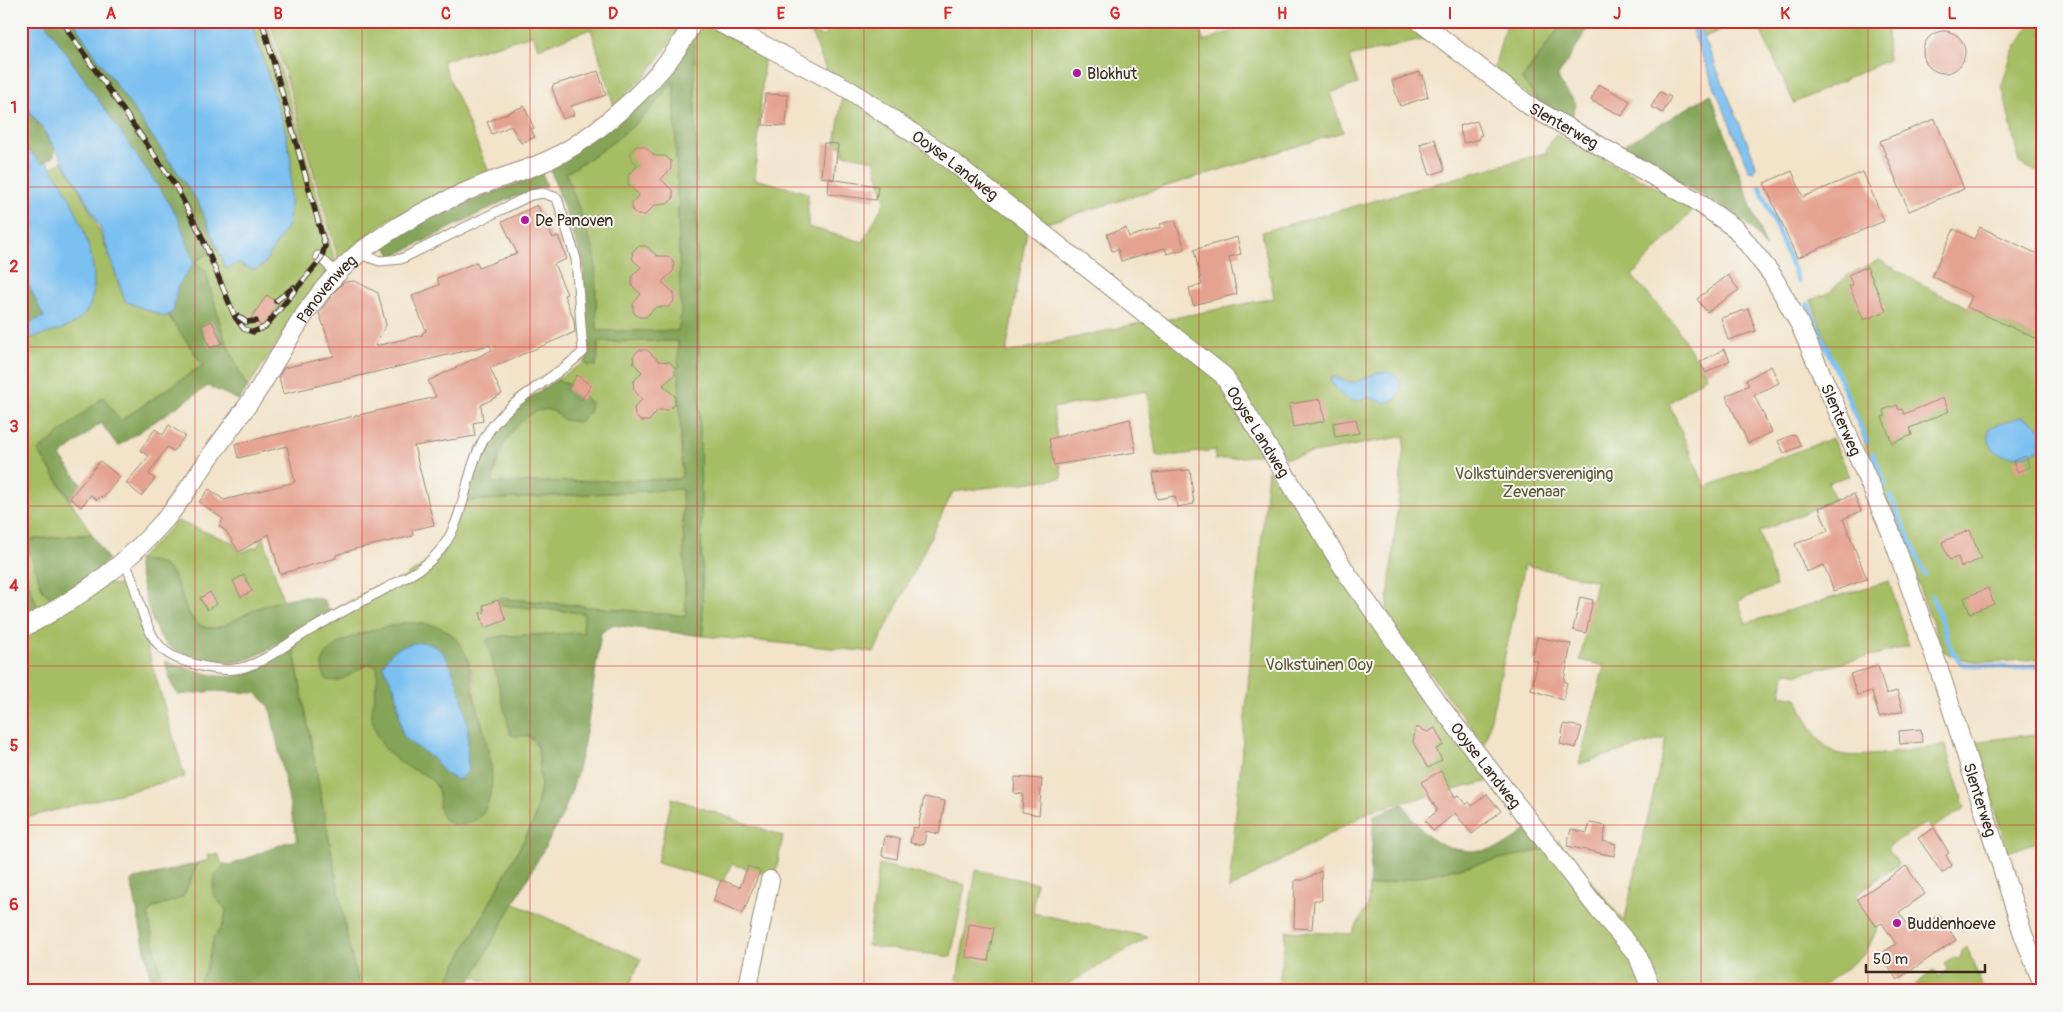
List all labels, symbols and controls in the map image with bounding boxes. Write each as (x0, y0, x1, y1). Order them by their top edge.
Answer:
text: A (106, 4, 117, 24)
text: B (273, 4, 283, 24)
text: C (441, 4, 451, 24)
text: D (608, 4, 618, 24)
text: E (777, 4, 786, 24)
text: F (943, 4, 953, 24)
text: G (1110, 4, 1121, 24)
text: H (1277, 4, 1287, 24)
text: I (1448, 4, 1452, 24)
text: J (1613, 4, 1621, 24)
text: K (1780, 4, 1790, 24)
text: L (1947, 4, 1957, 24)
place label: Blokhut (1087, 64, 1138, 84)
marker: Blokhut (1071, 67, 1083, 79)
text: 1 (11, 98, 17, 118)
street label: Slenterweg (1525, 99, 1602, 154)
street label: Ooyse Landweg (908, 126, 1002, 205)
place label: De Panoven (535, 211, 613, 231)
marker: De Panoven (519, 214, 531, 226)
street label: Panovenweg (292, 251, 361, 327)
text: 2 (10, 257, 19, 277)
street label: Slenterweg (1816, 381, 1865, 459)
street label: Ooyse Landweg (1222, 383, 1293, 482)
text: 3 (10, 417, 19, 437)
park label: Volkstuindersvereniging Zevenaar (1455, 464, 1613, 502)
text: 4 (9, 576, 19, 596)
park label: Volkstuinen Ooy (1265, 655, 1373, 675)
street label: Ooyse Landweg (1445, 719, 1525, 813)
text: 5 (10, 736, 19, 756)
street label: Slenterweg (1958, 761, 2001, 839)
text: 6 (9, 895, 19, 915)
place label: Buddenhoeve (1907, 914, 1996, 934)
marker: Buddenhoeve (1891, 917, 1903, 929)
scale bar (1866, 942, 1984, 974)
text: 50 m (1873, 950, 1908, 969)

